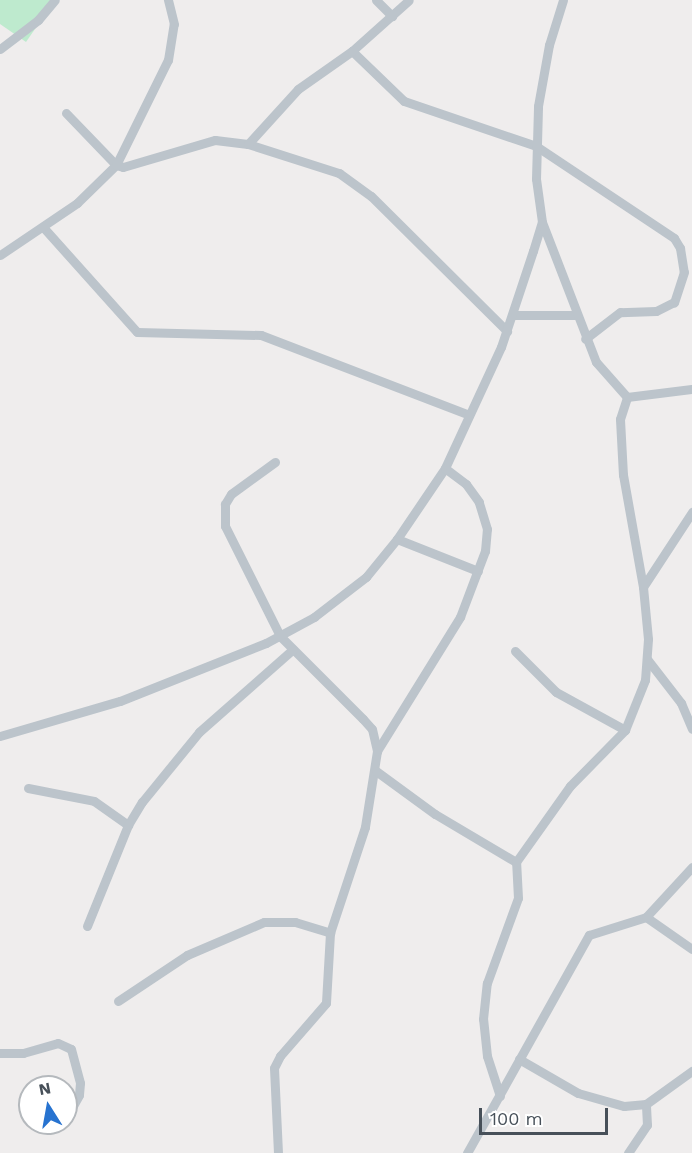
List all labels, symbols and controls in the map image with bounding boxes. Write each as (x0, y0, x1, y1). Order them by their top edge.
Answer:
north arrow (18, 1075, 78, 1135)
text: N (37, 1078, 52, 1099)
scale bar (482, 1096, 611, 1134)
text: 100 m (490, 1108, 543, 1129)

